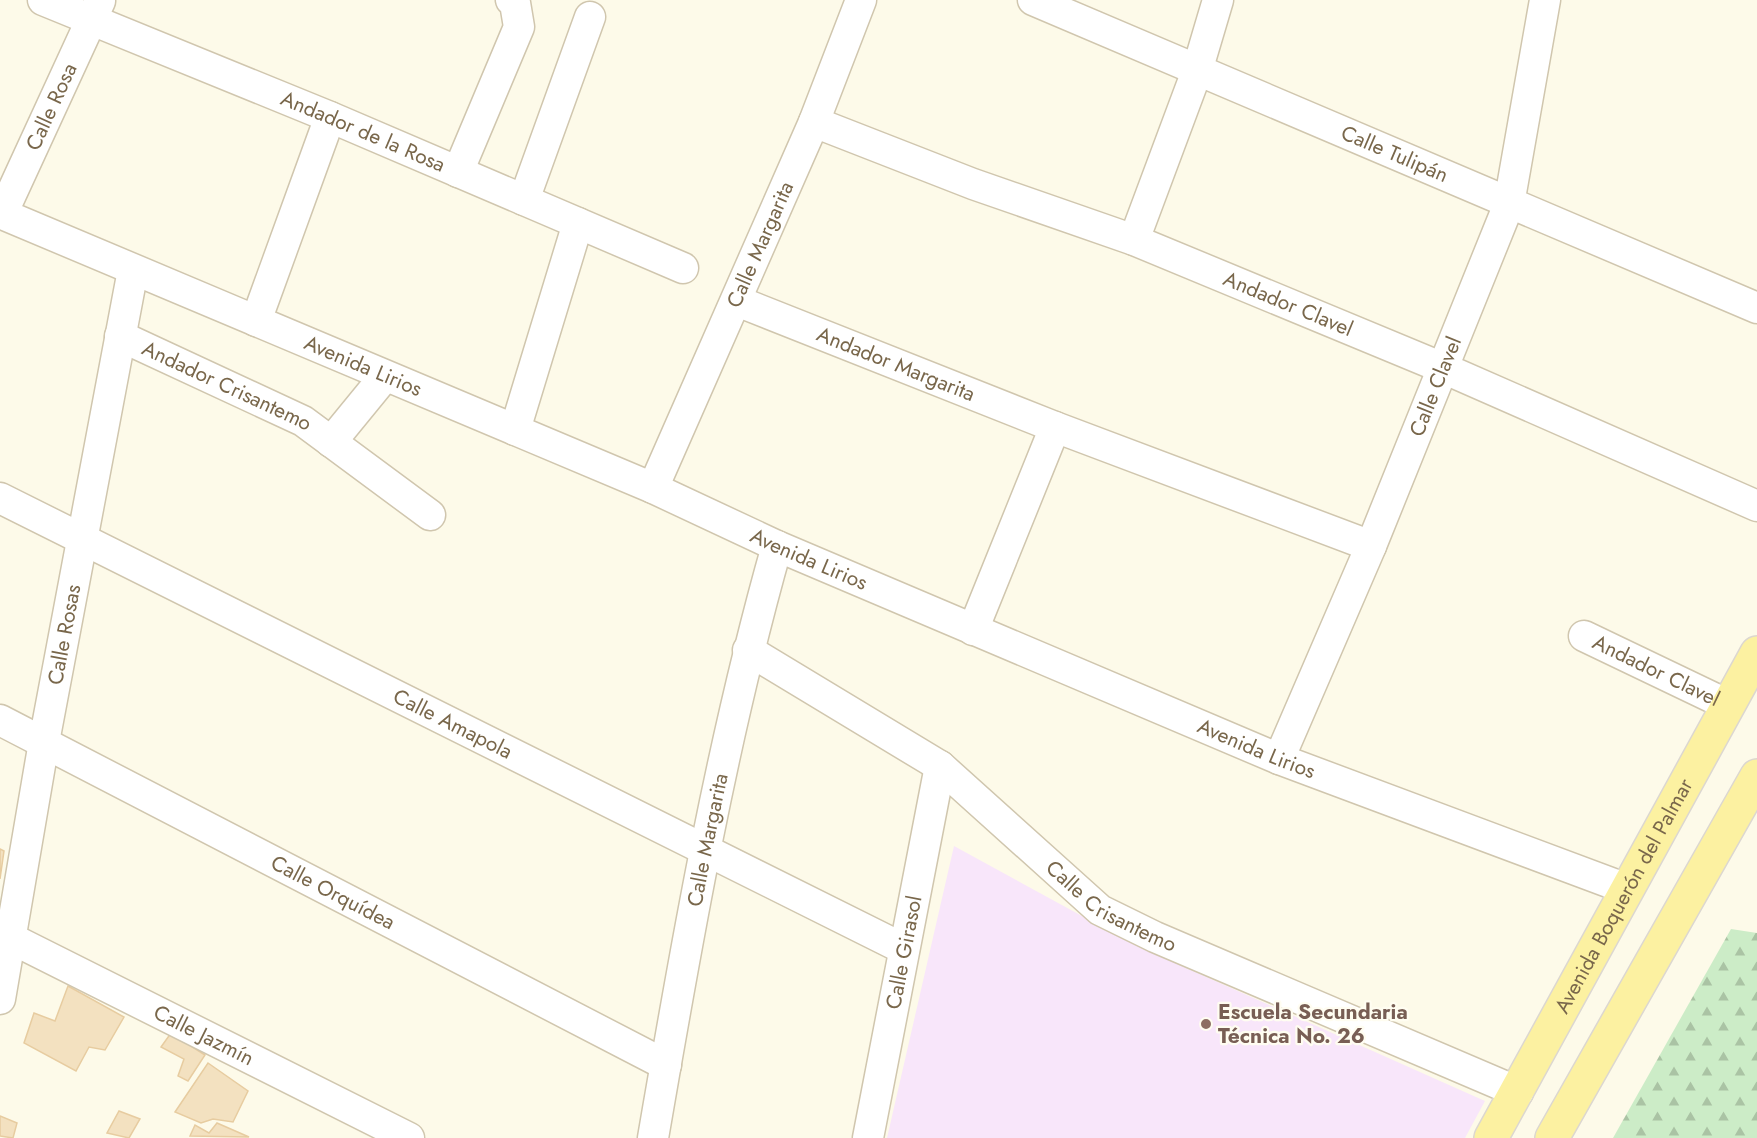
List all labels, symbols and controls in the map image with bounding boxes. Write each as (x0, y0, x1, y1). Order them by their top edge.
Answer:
street label: Calle Rosa (18, 58, 84, 155)
street label: Andador de la Rosa (276, 83, 450, 180)
street label: Calle Tulipán (1336, 118, 1453, 190)
street label: Calle Margarita (719, 177, 801, 312)
street label: Andador Clavel (1219, 264, 1358, 344)
street label: Andador Margarita (812, 319, 980, 409)
street label: Avenida Lirios (300, 328, 427, 404)
street label: Calle Clavel (1402, 332, 1469, 441)
street label: Andador Crisantemo (137, 333, 319, 438)
street label: Avenida Lirios (745, 521, 872, 598)
street label: Calle Rosas (40, 582, 88, 687)
street label: Andador Clavel (1588, 627, 1725, 714)
street label: Calle Amapola (388, 681, 518, 766)
street label: Avenida Lirios (1193, 711, 1320, 786)
street label: Calle Margarita (680, 771, 736, 909)
street label: Avenida Boquerón del Palmar (1547, 772, 1701, 1019)
street label: Calle Orquídea (266, 848, 400, 937)
street label: Calle Crisantemo (1039, 853, 1181, 959)
street label: Calle Girasol (878, 893, 930, 1012)
street label: Calle Jazmín (148, 997, 259, 1073)
place label: Escuela Secundaria Técnica No. 26 (1218, 997, 1408, 1051)
marker: Escuela Secundaria Técnica No. 26 (1199, 1017, 1213, 1031)

